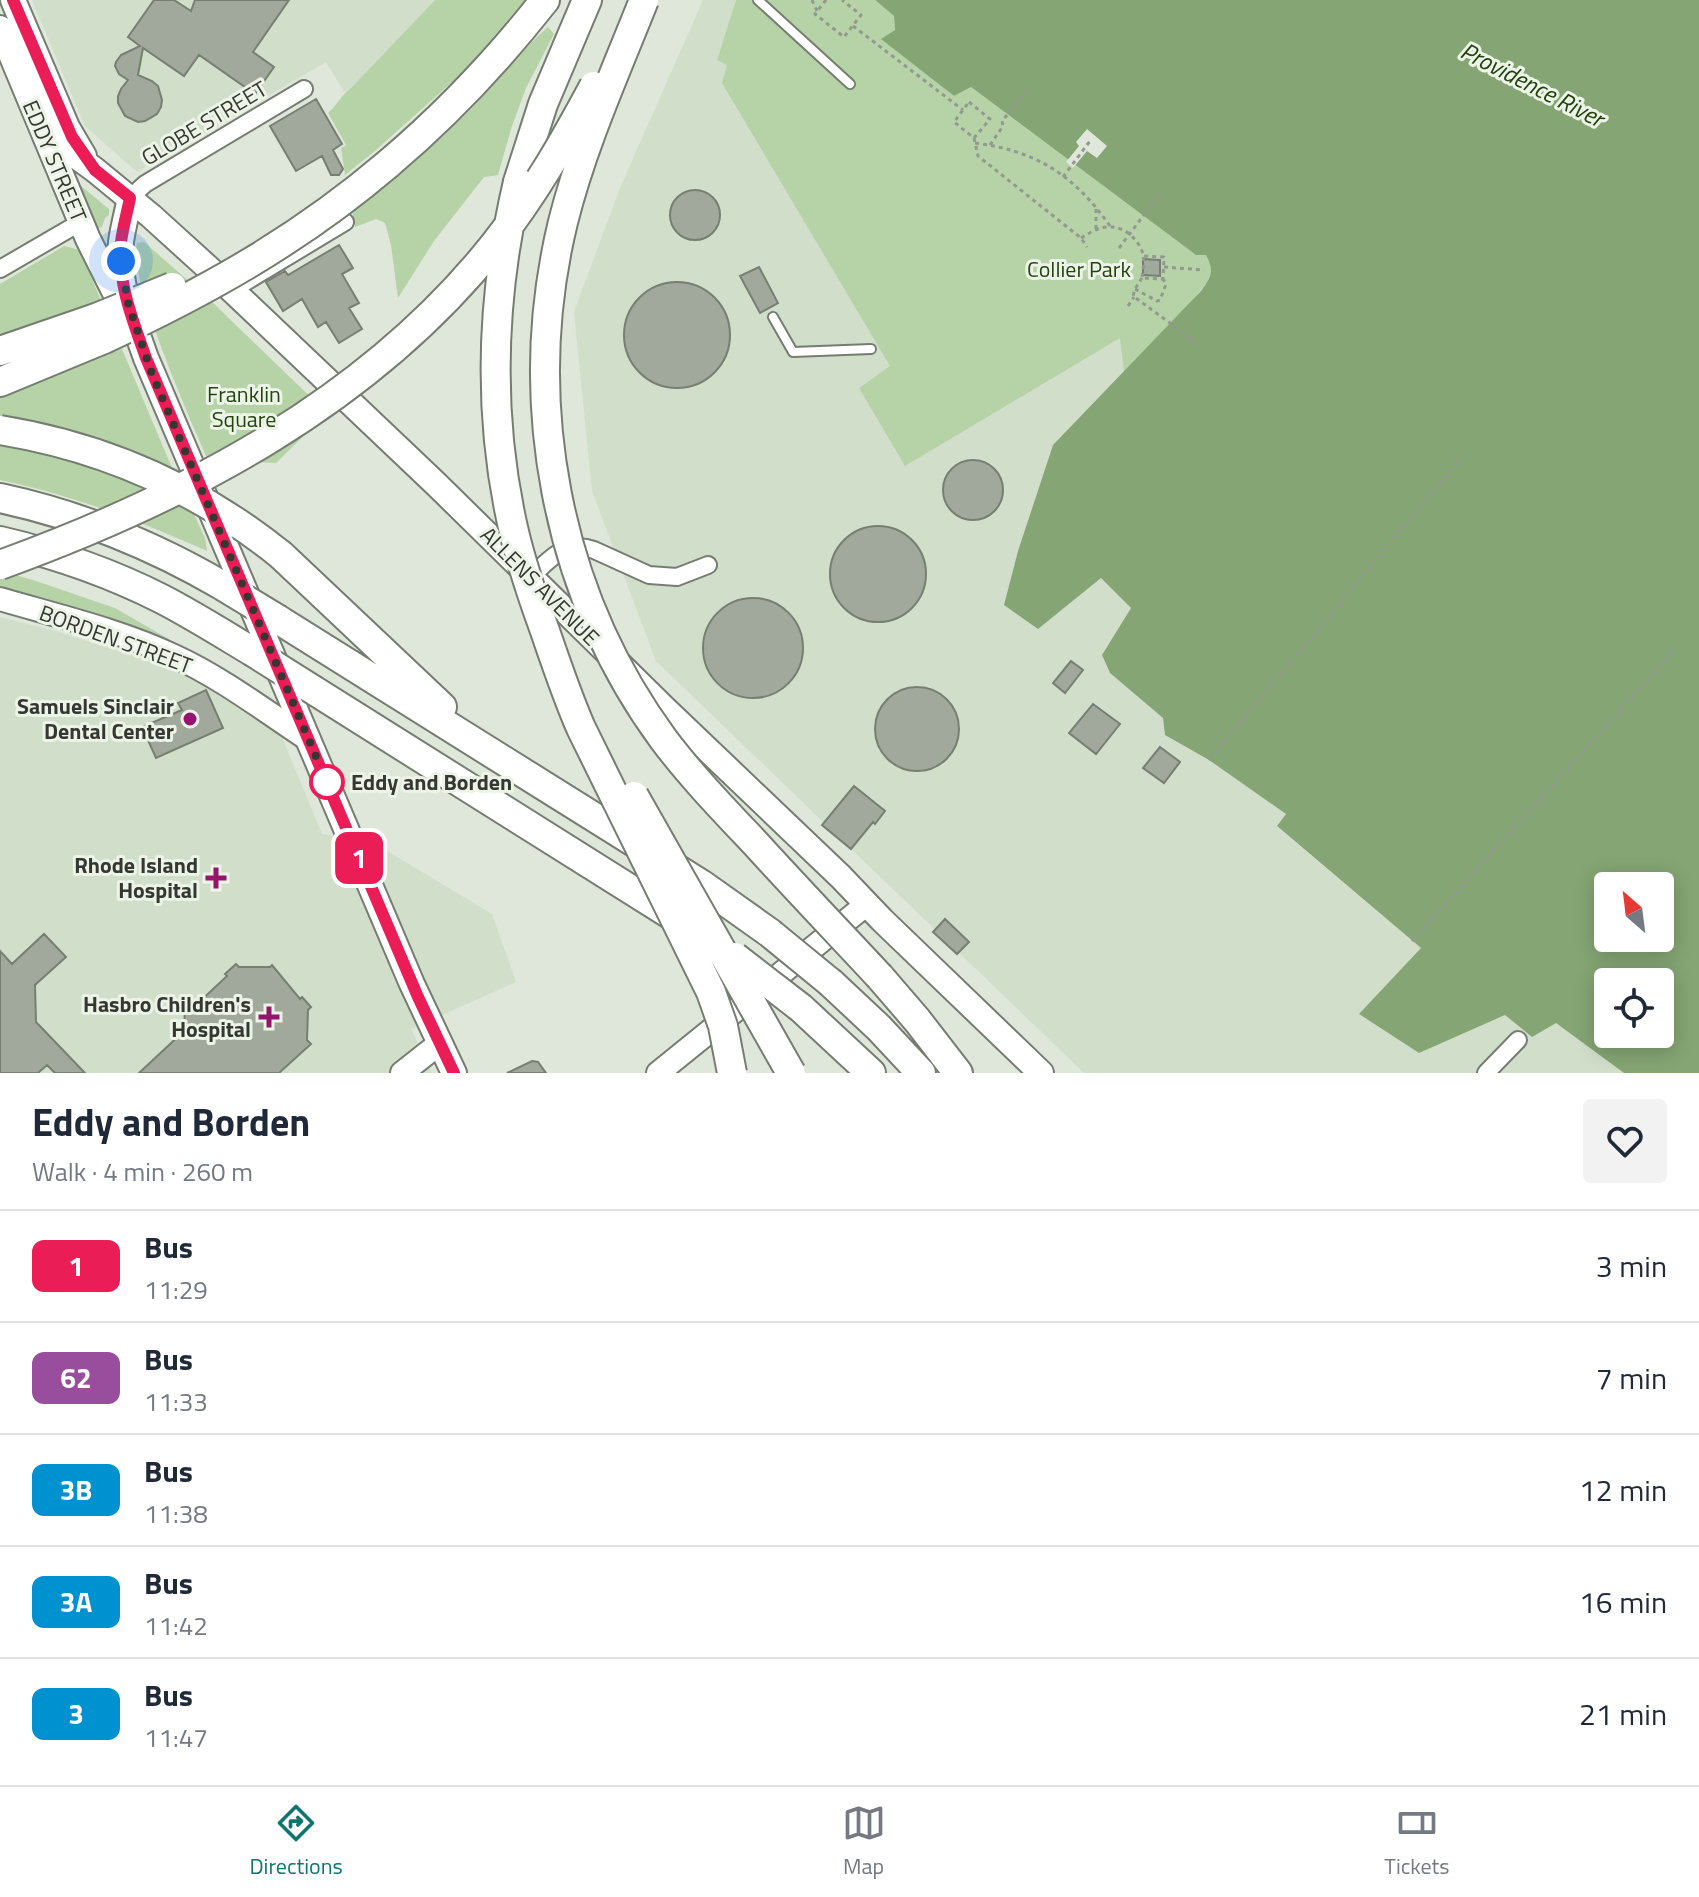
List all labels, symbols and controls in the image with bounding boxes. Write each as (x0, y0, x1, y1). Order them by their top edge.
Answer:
water label: Providence River (1455, 33, 1613, 137)
street label: GLOBE STREET (135, 72, 274, 174)
street label: EDDY STREET (14, 95, 96, 228)
your location (101, 241, 141, 281)
park label: Collier Park (1027, 252, 1131, 286)
park label: Franklin Square (207, 377, 281, 436)
street label: ALLENS AVENUE (473, 519, 607, 653)
street label: BORDEN STREET (35, 596, 198, 683)
place label: Samuels Sinclair Dental Center (17, 689, 174, 748)
marker: Samuels Sinclair Dental Center (181, 710, 199, 728)
marker: Eddy and Borden (310, 765, 344, 799)
place label: Eddy and Borden (351, 765, 512, 799)
line badge: 1 (333, 832, 385, 884)
text: 1 (351, 836, 367, 879)
place label: Rhode Island Hospital (74, 848, 198, 907)
marker: Rhode Island Hospital (205, 867, 227, 889)
north arrow (1594, 872, 1674, 952)
map controls (1594, 872, 1674, 1048)
button: locate (1594, 968, 1674, 1048)
place label: Hasbro Children's Hospital (83, 987, 251, 1046)
marker: Hasbro Children's Hospital (258, 1006, 280, 1028)
text: Eddy and Borden (32, 1093, 310, 1151)
button: heart (1583, 1099, 1667, 1183)
text: Walk · 4 min · 260 m (32, 1152, 253, 1191)
text: Bus (144, 1224, 193, 1270)
text: 3 min (1596, 1243, 1667, 1289)
text: 1 (68, 1244, 84, 1287)
text: 11:29 (144, 1270, 208, 1309)
text: Bus (144, 1336, 193, 1382)
text: 7 min (1596, 1355, 1667, 1401)
text: 62 (60, 1356, 92, 1399)
text: 11:33 (144, 1382, 208, 1421)
text: Bus (144, 1448, 193, 1494)
text: 12 min (1579, 1467, 1667, 1513)
text: 3B (60, 1468, 92, 1511)
text: 11:38 (144, 1494, 208, 1533)
text: Bus (144, 1560, 193, 1606)
text: 16 min (1579, 1579, 1667, 1625)
text: 3A (60, 1580, 92, 1623)
text: 11:42 (144, 1606, 208, 1645)
text: Bus (144, 1672, 193, 1718)
text: 21 min (1579, 1691, 1667, 1737)
text: 3 (68, 1692, 84, 1735)
text: 11:47 (144, 1718, 208, 1757)
tab: Directions (249, 1801, 343, 1883)
tab: Map (842, 1801, 886, 1883)
tab: Tickets (1384, 1801, 1450, 1883)

